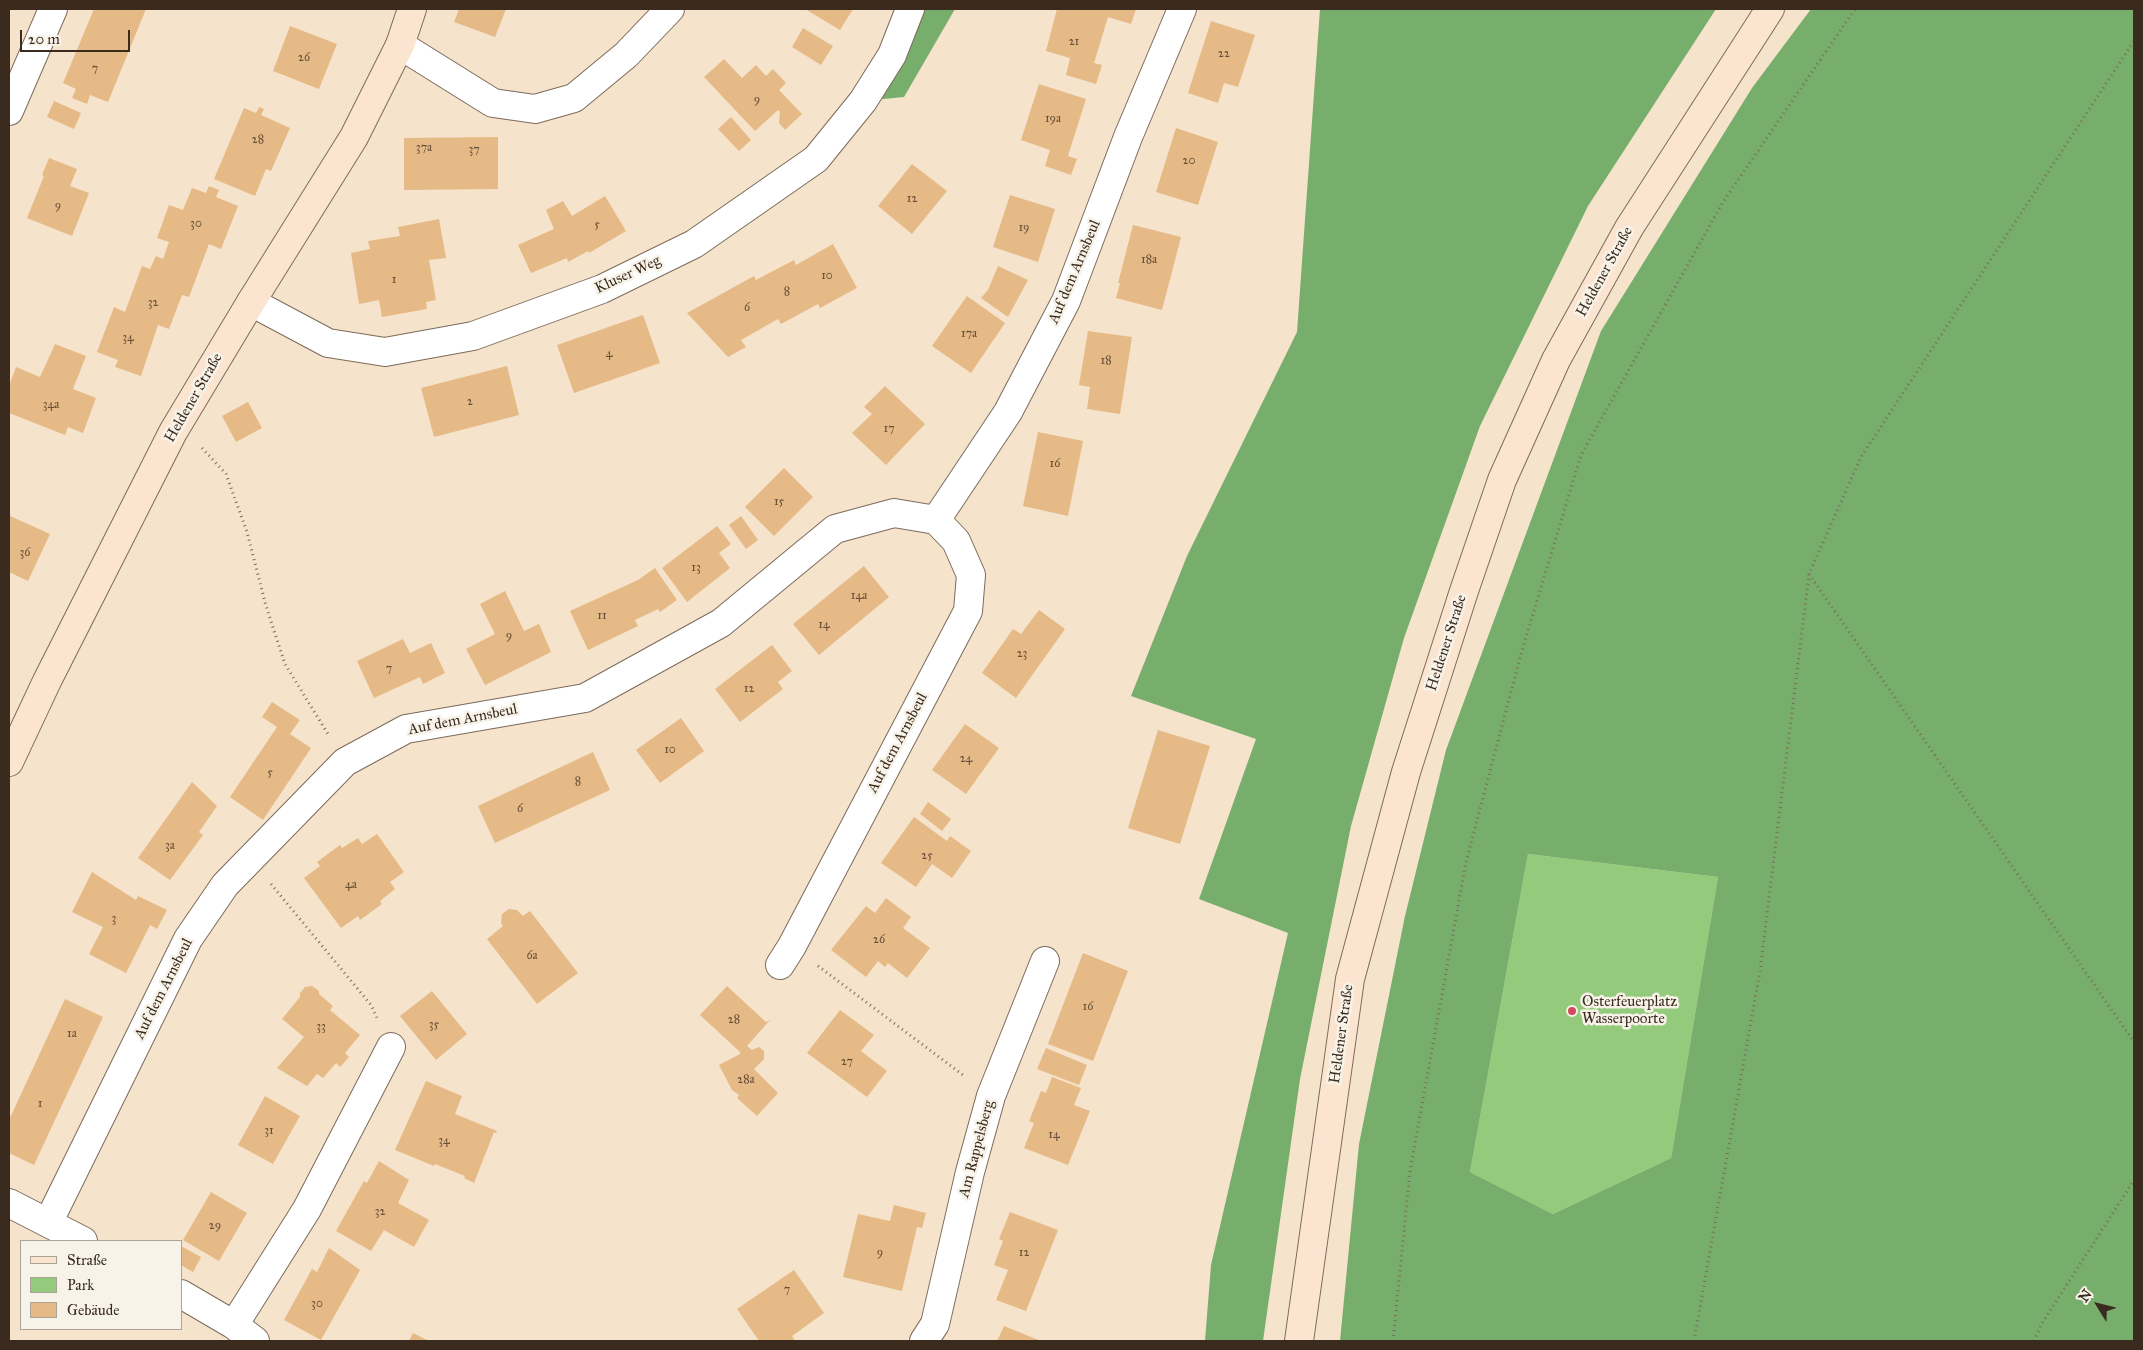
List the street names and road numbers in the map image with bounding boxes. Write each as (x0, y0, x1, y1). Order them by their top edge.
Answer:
street label: Auf dem Arnsbeul (1045, 218, 1105, 326)
street label: Heldener Straße (1573, 224, 1637, 320)
street label: Kluser Weg (592, 252, 664, 298)
street label: Heldener Straße (161, 350, 227, 446)
street label: Heldener Straße (1423, 593, 1471, 693)
street label: Auf dem Arnsbeul (864, 690, 932, 796)
street label: Auf dem Arnsbeul (407, 701, 519, 739)
street label: Auf dem Arnsbeul (131, 936, 197, 1042)
street label: Heldener Straße (1326, 983, 1358, 1085)
street label: Am Rappelsberg (955, 1098, 999, 1200)

